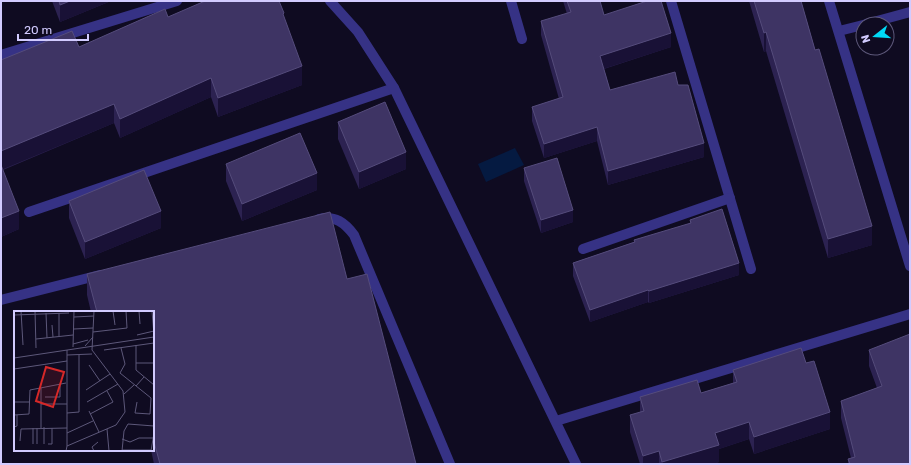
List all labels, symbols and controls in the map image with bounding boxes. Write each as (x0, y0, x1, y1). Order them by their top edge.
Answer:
scale bar (18, 16, 88, 42)
north arrow (855, 16, 895, 56)
text: 20 m (24, 23, 52, 37)
text: N (859, 33, 873, 44)
inset map (14, 311, 154, 451)

